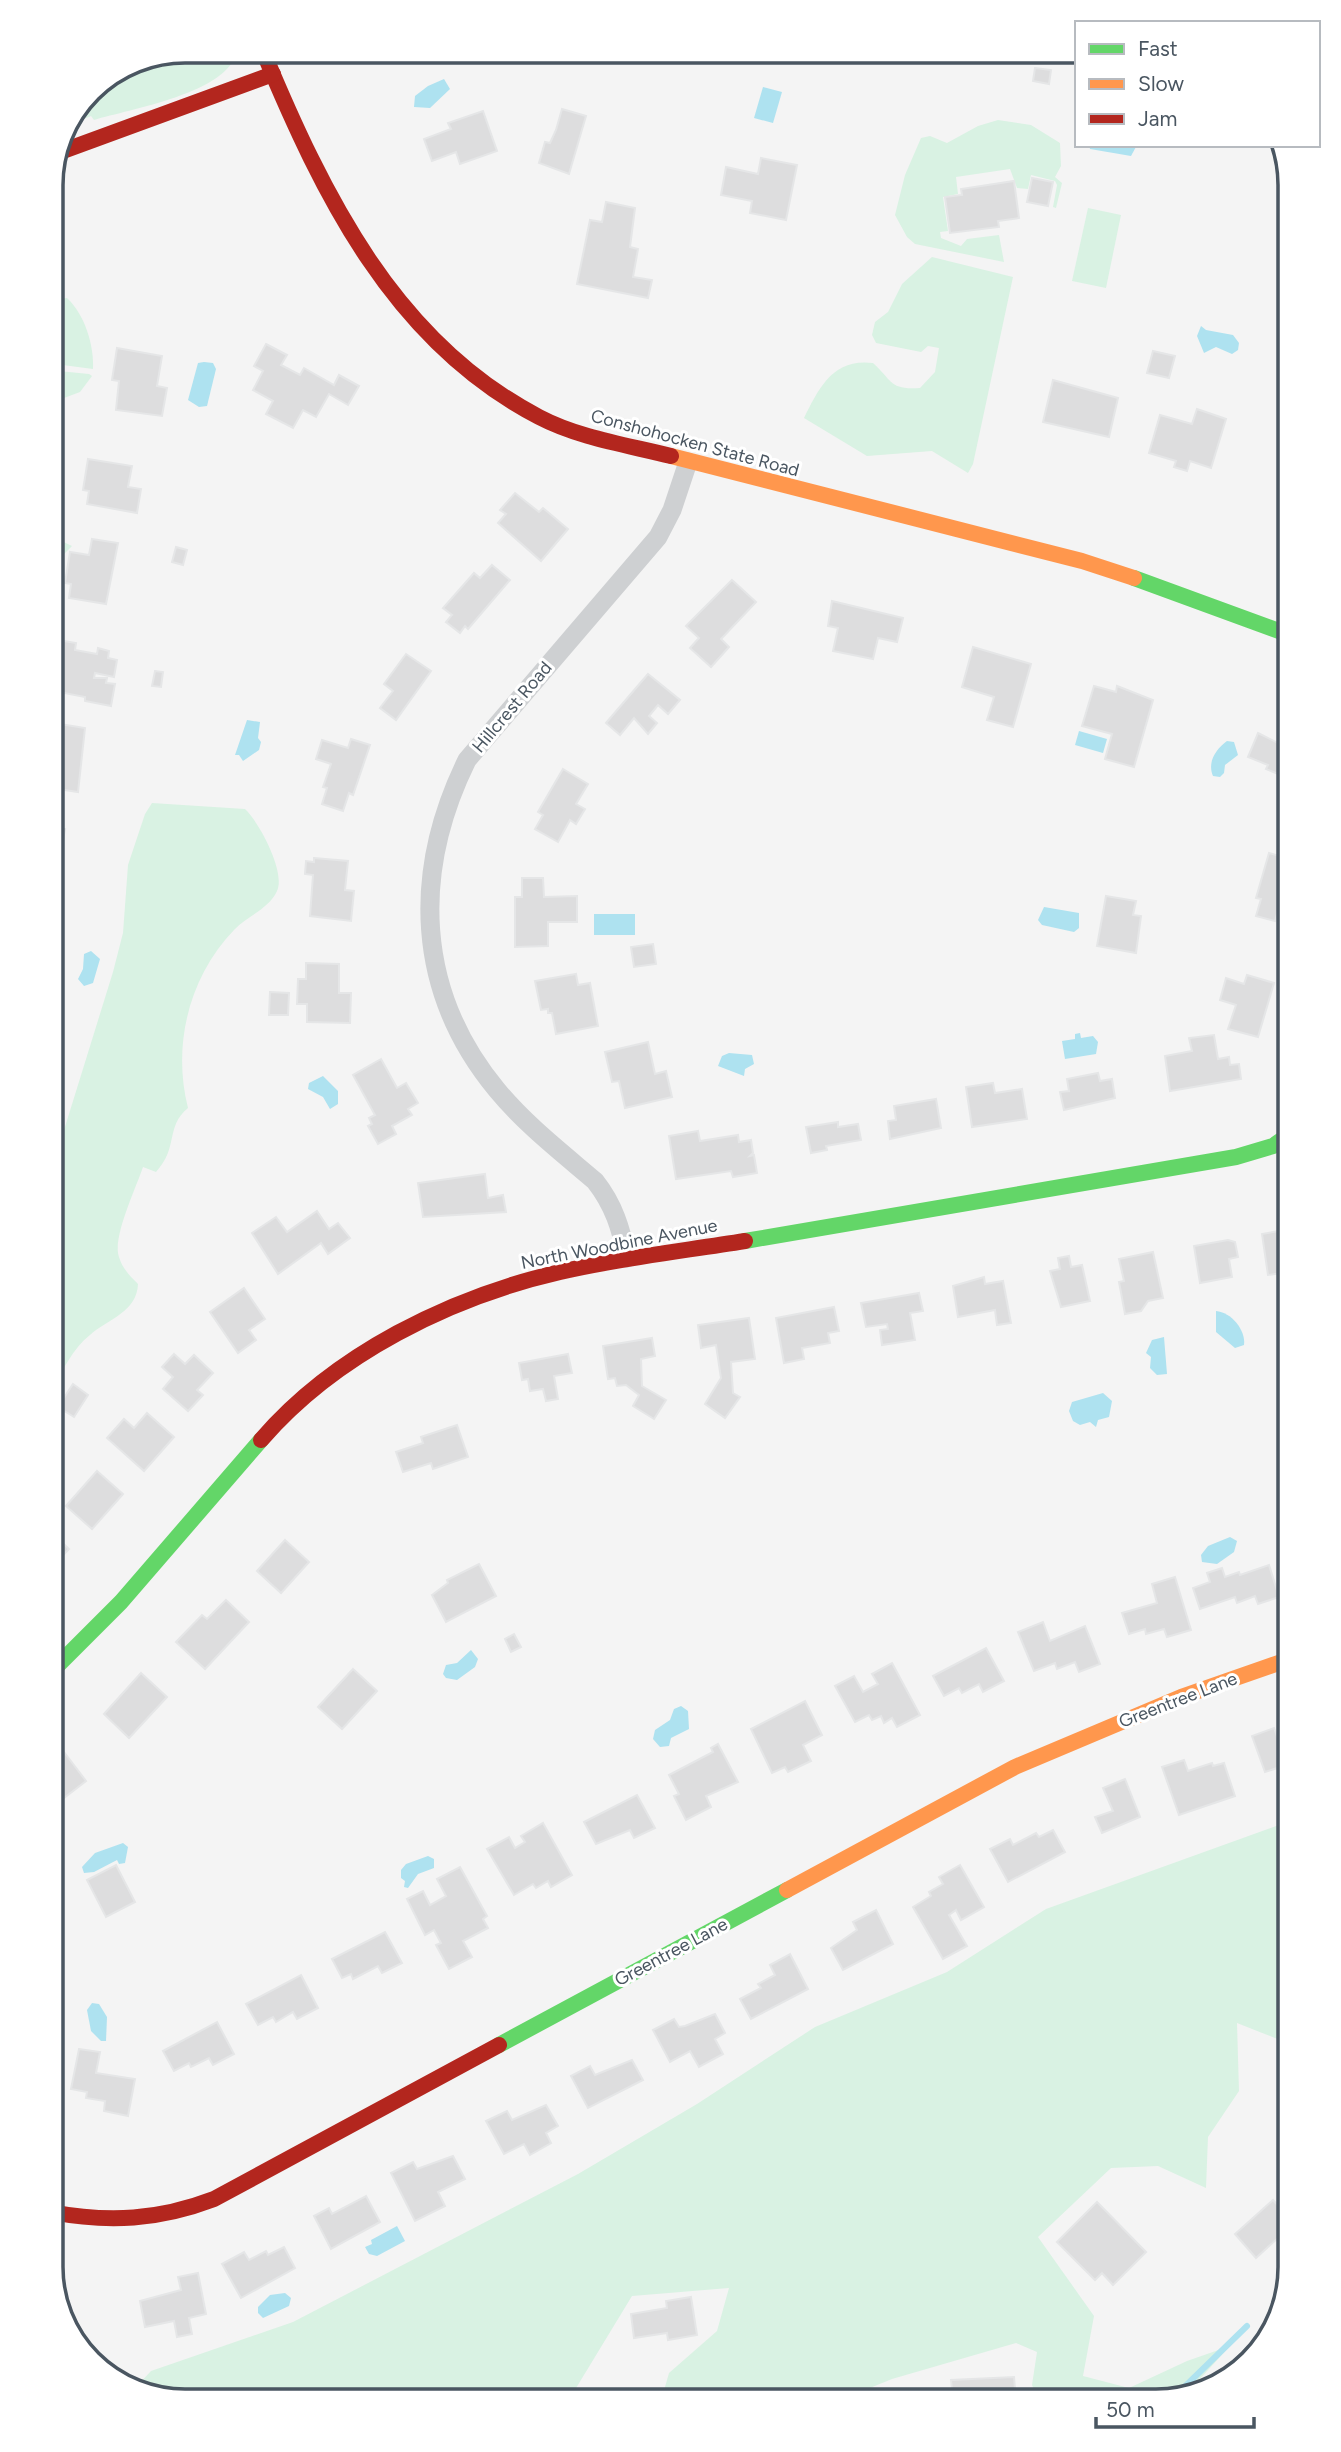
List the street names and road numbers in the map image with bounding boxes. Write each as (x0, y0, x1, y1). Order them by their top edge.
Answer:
street label: Conshohocken State Road (588, 405, 802, 481)
street label: Hillcrest Road (467, 657, 557, 757)
street label: North Woodbine Avenue (519, 1214, 719, 1274)
street label: Greentree Lane (1116, 1667, 1240, 1733)
street label: Greentree Lane (611, 1913, 731, 1991)

